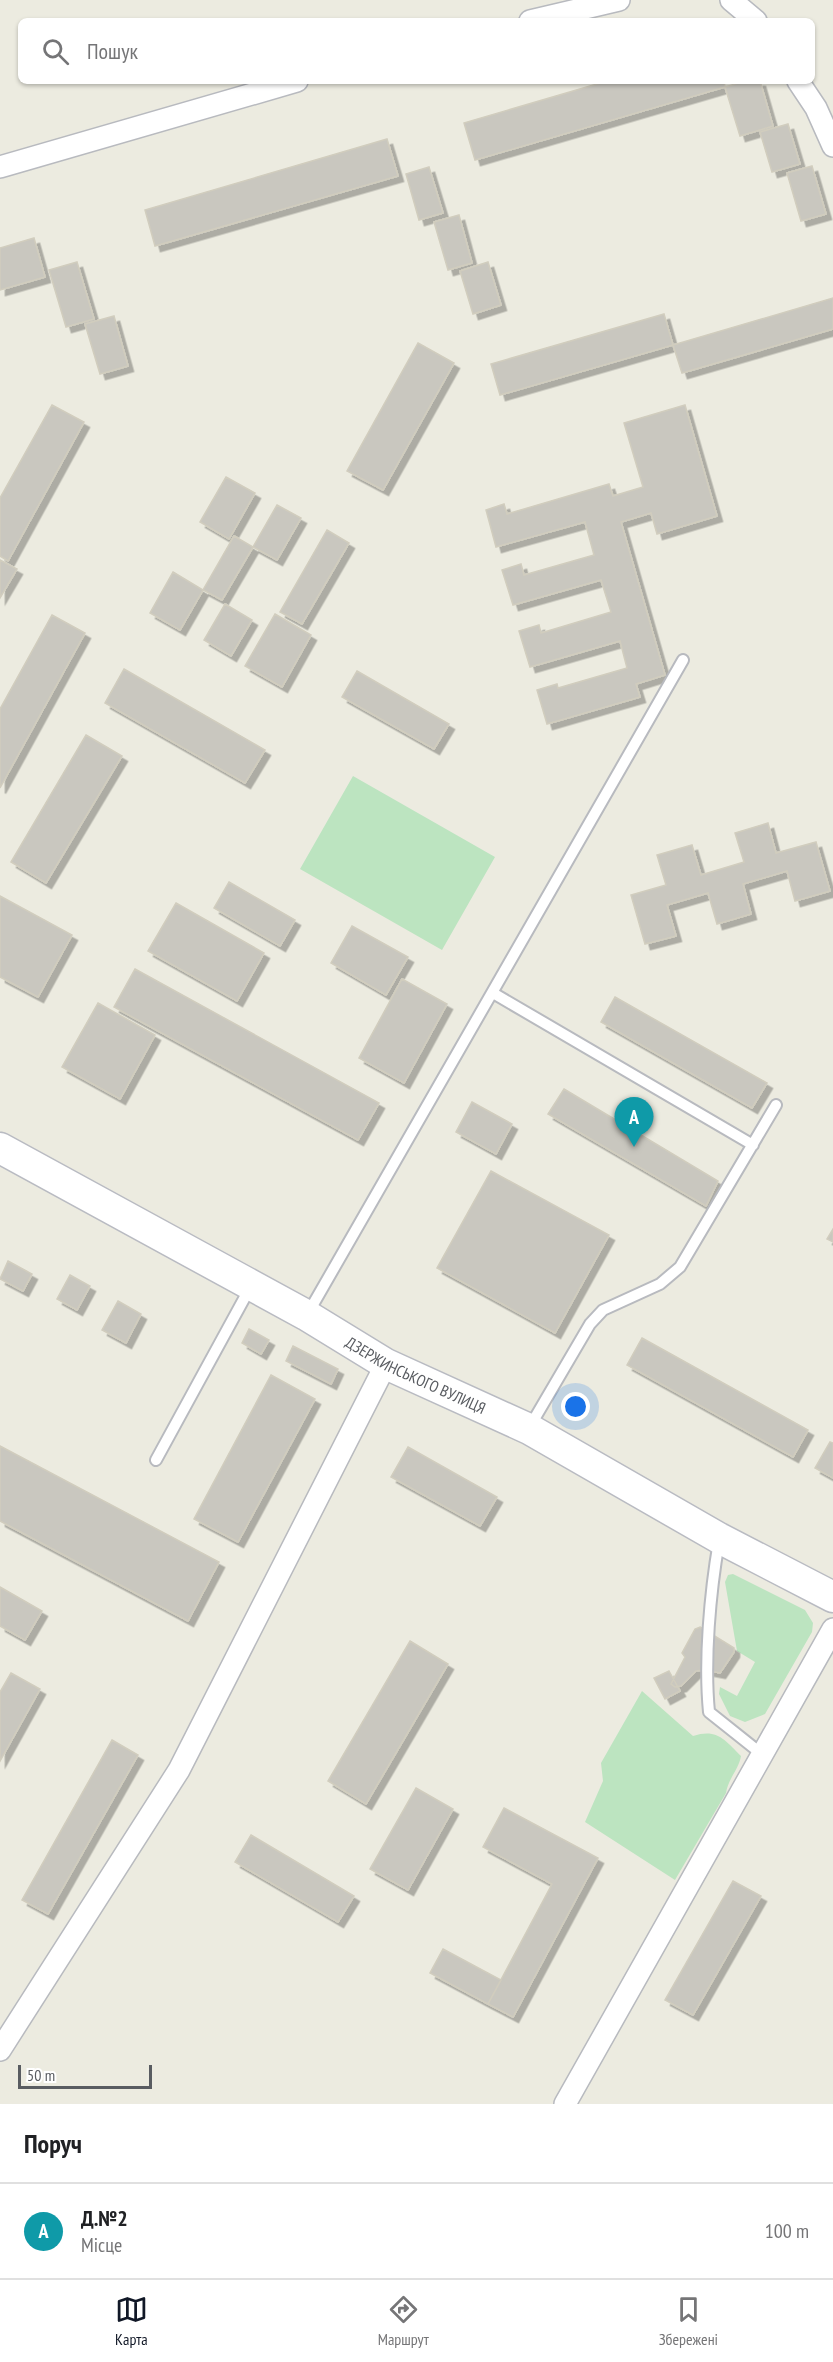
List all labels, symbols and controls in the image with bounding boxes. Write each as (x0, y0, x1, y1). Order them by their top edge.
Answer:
search box (18, 18, 815, 84)
icon: search (39, 35, 72, 68)
text: Пошук (87, 37, 138, 65)
pin: A (614, 1098, 654, 1147)
street label: ДЗЕРЖИНСЬКОГО ВУЛИЦЯ (342, 1332, 489, 1418)
your location (561, 1392, 590, 1421)
scale bar (18, 2062, 152, 2090)
text: 50 m (27, 2065, 55, 2085)
text: Поруч (24, 2127, 82, 2160)
text: Д.№2 (81, 2204, 128, 2232)
text: A (38, 2218, 49, 2244)
text: 100 m (765, 2218, 809, 2244)
text: Місце (81, 2232, 122, 2258)
tab: Карта (115, 2293, 148, 2349)
tab: Маршрут (378, 2293, 429, 2349)
tab: Збережені (659, 2293, 718, 2349)

